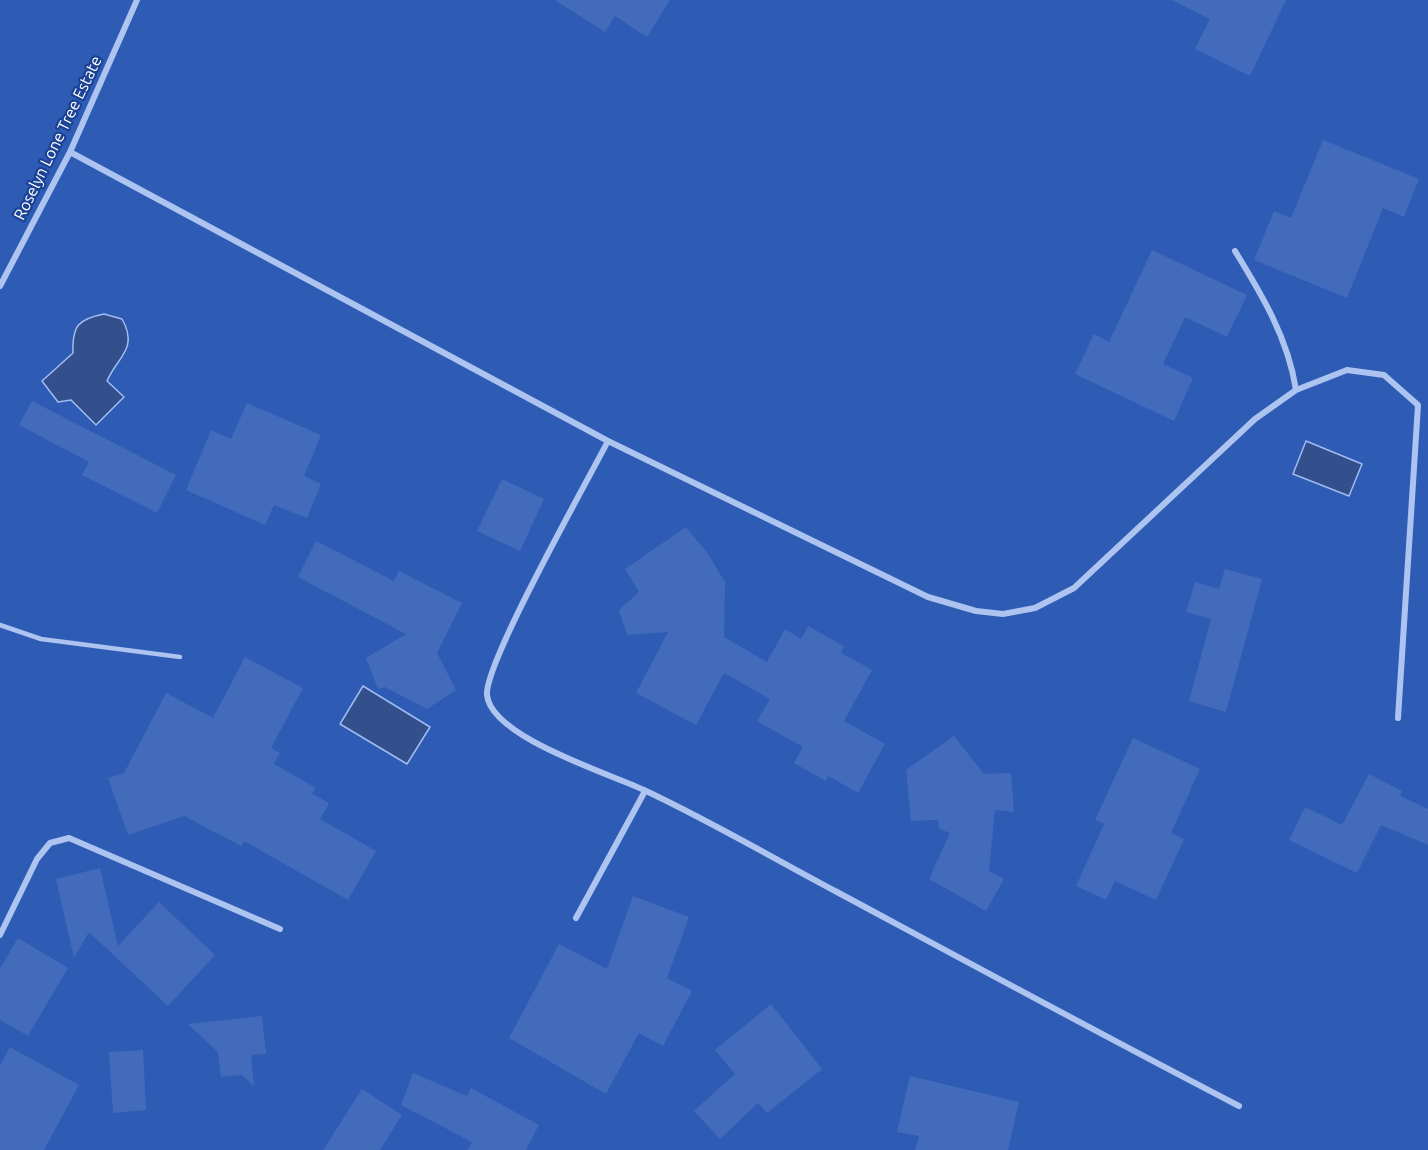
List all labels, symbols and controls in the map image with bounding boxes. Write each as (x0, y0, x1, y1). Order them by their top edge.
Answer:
street label: Roselyn Lone Tree Estate (10, 53, 106, 223)

